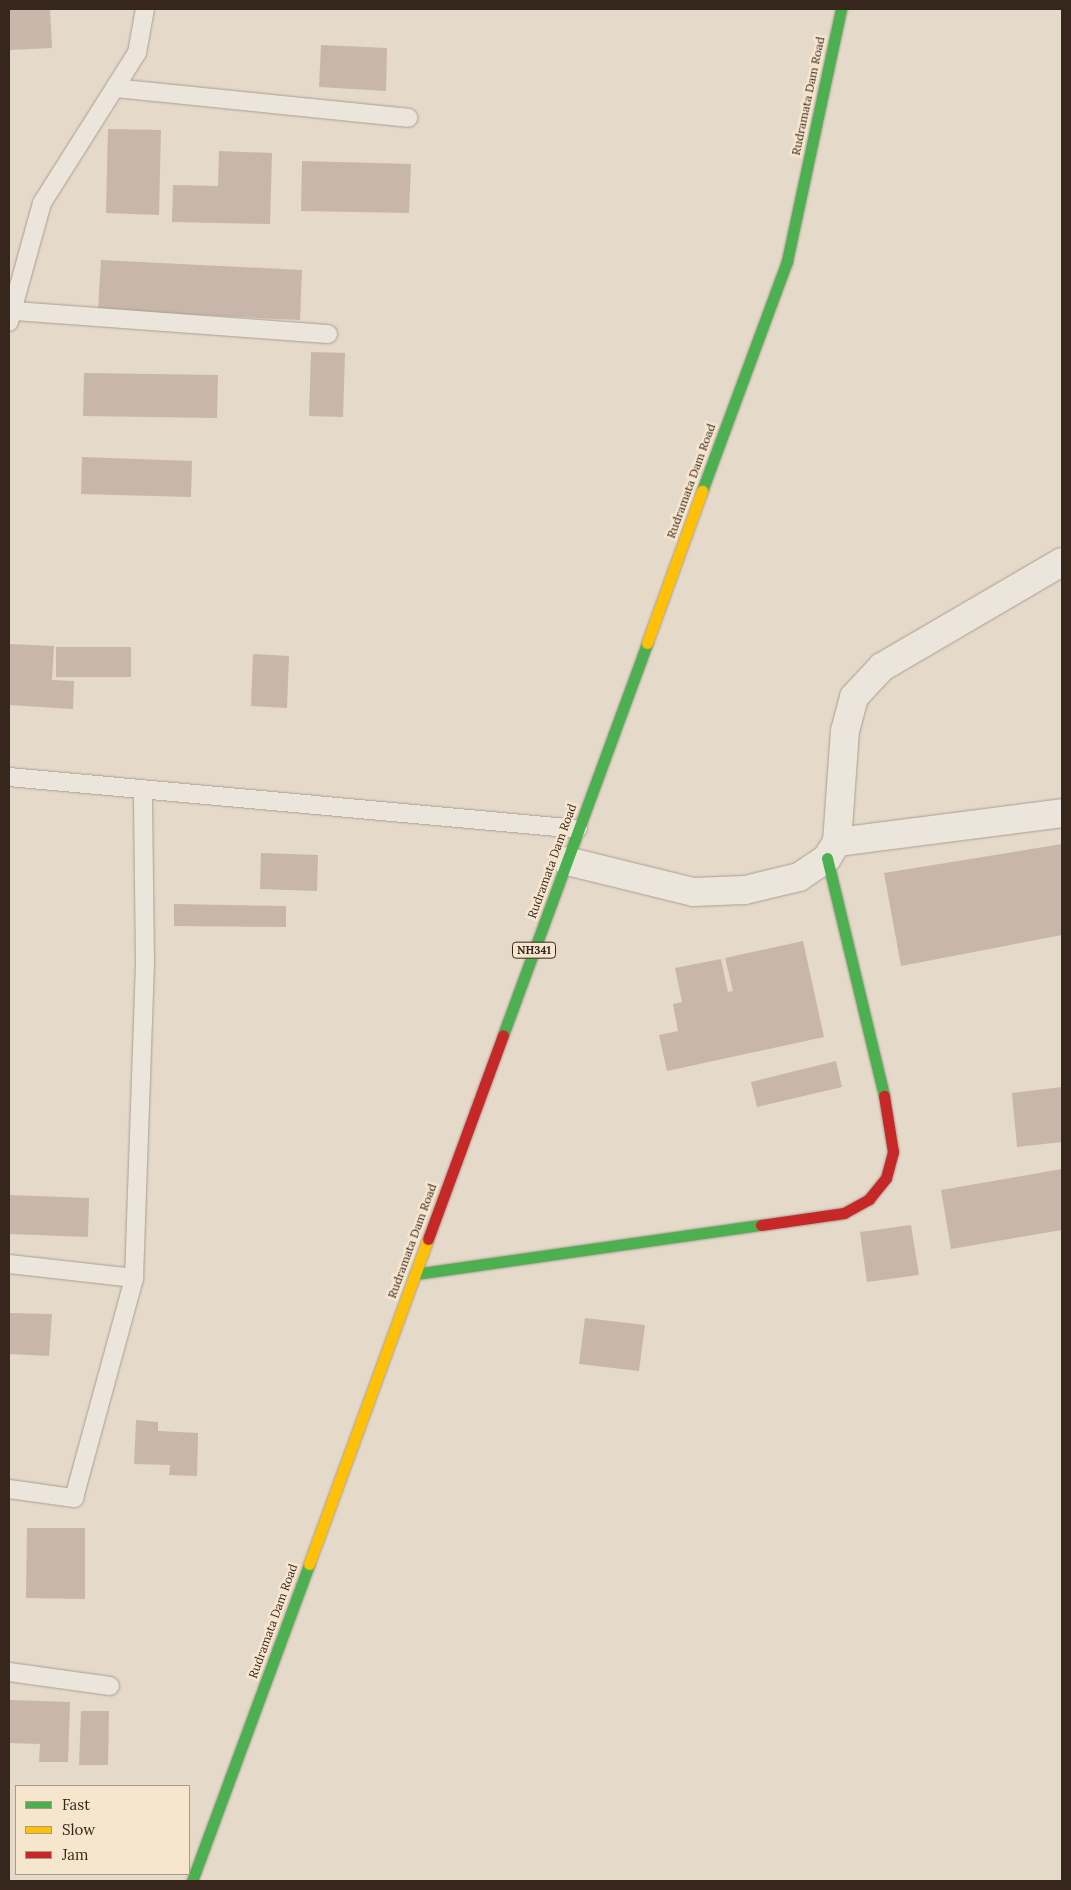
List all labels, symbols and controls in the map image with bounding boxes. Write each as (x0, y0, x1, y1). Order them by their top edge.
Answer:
street label: Rudramata Dam Road (788, 35, 828, 157)
street label: Rudramata Dam Road (664, 422, 718, 540)
street label: Rudramata Dam Road (525, 802, 579, 920)
road number: NH341 (512, 942, 556, 958)
street label: Rudramata Dam Road (385, 1182, 439, 1300)
street label: Rudramata Dam Road (246, 1562, 300, 1680)
legend (15, 1785, 190, 1875)
text: Fast (62, 1795, 90, 1814)
text: Slow (62, 1820, 95, 1839)
text: Jam (62, 1845, 89, 1864)

